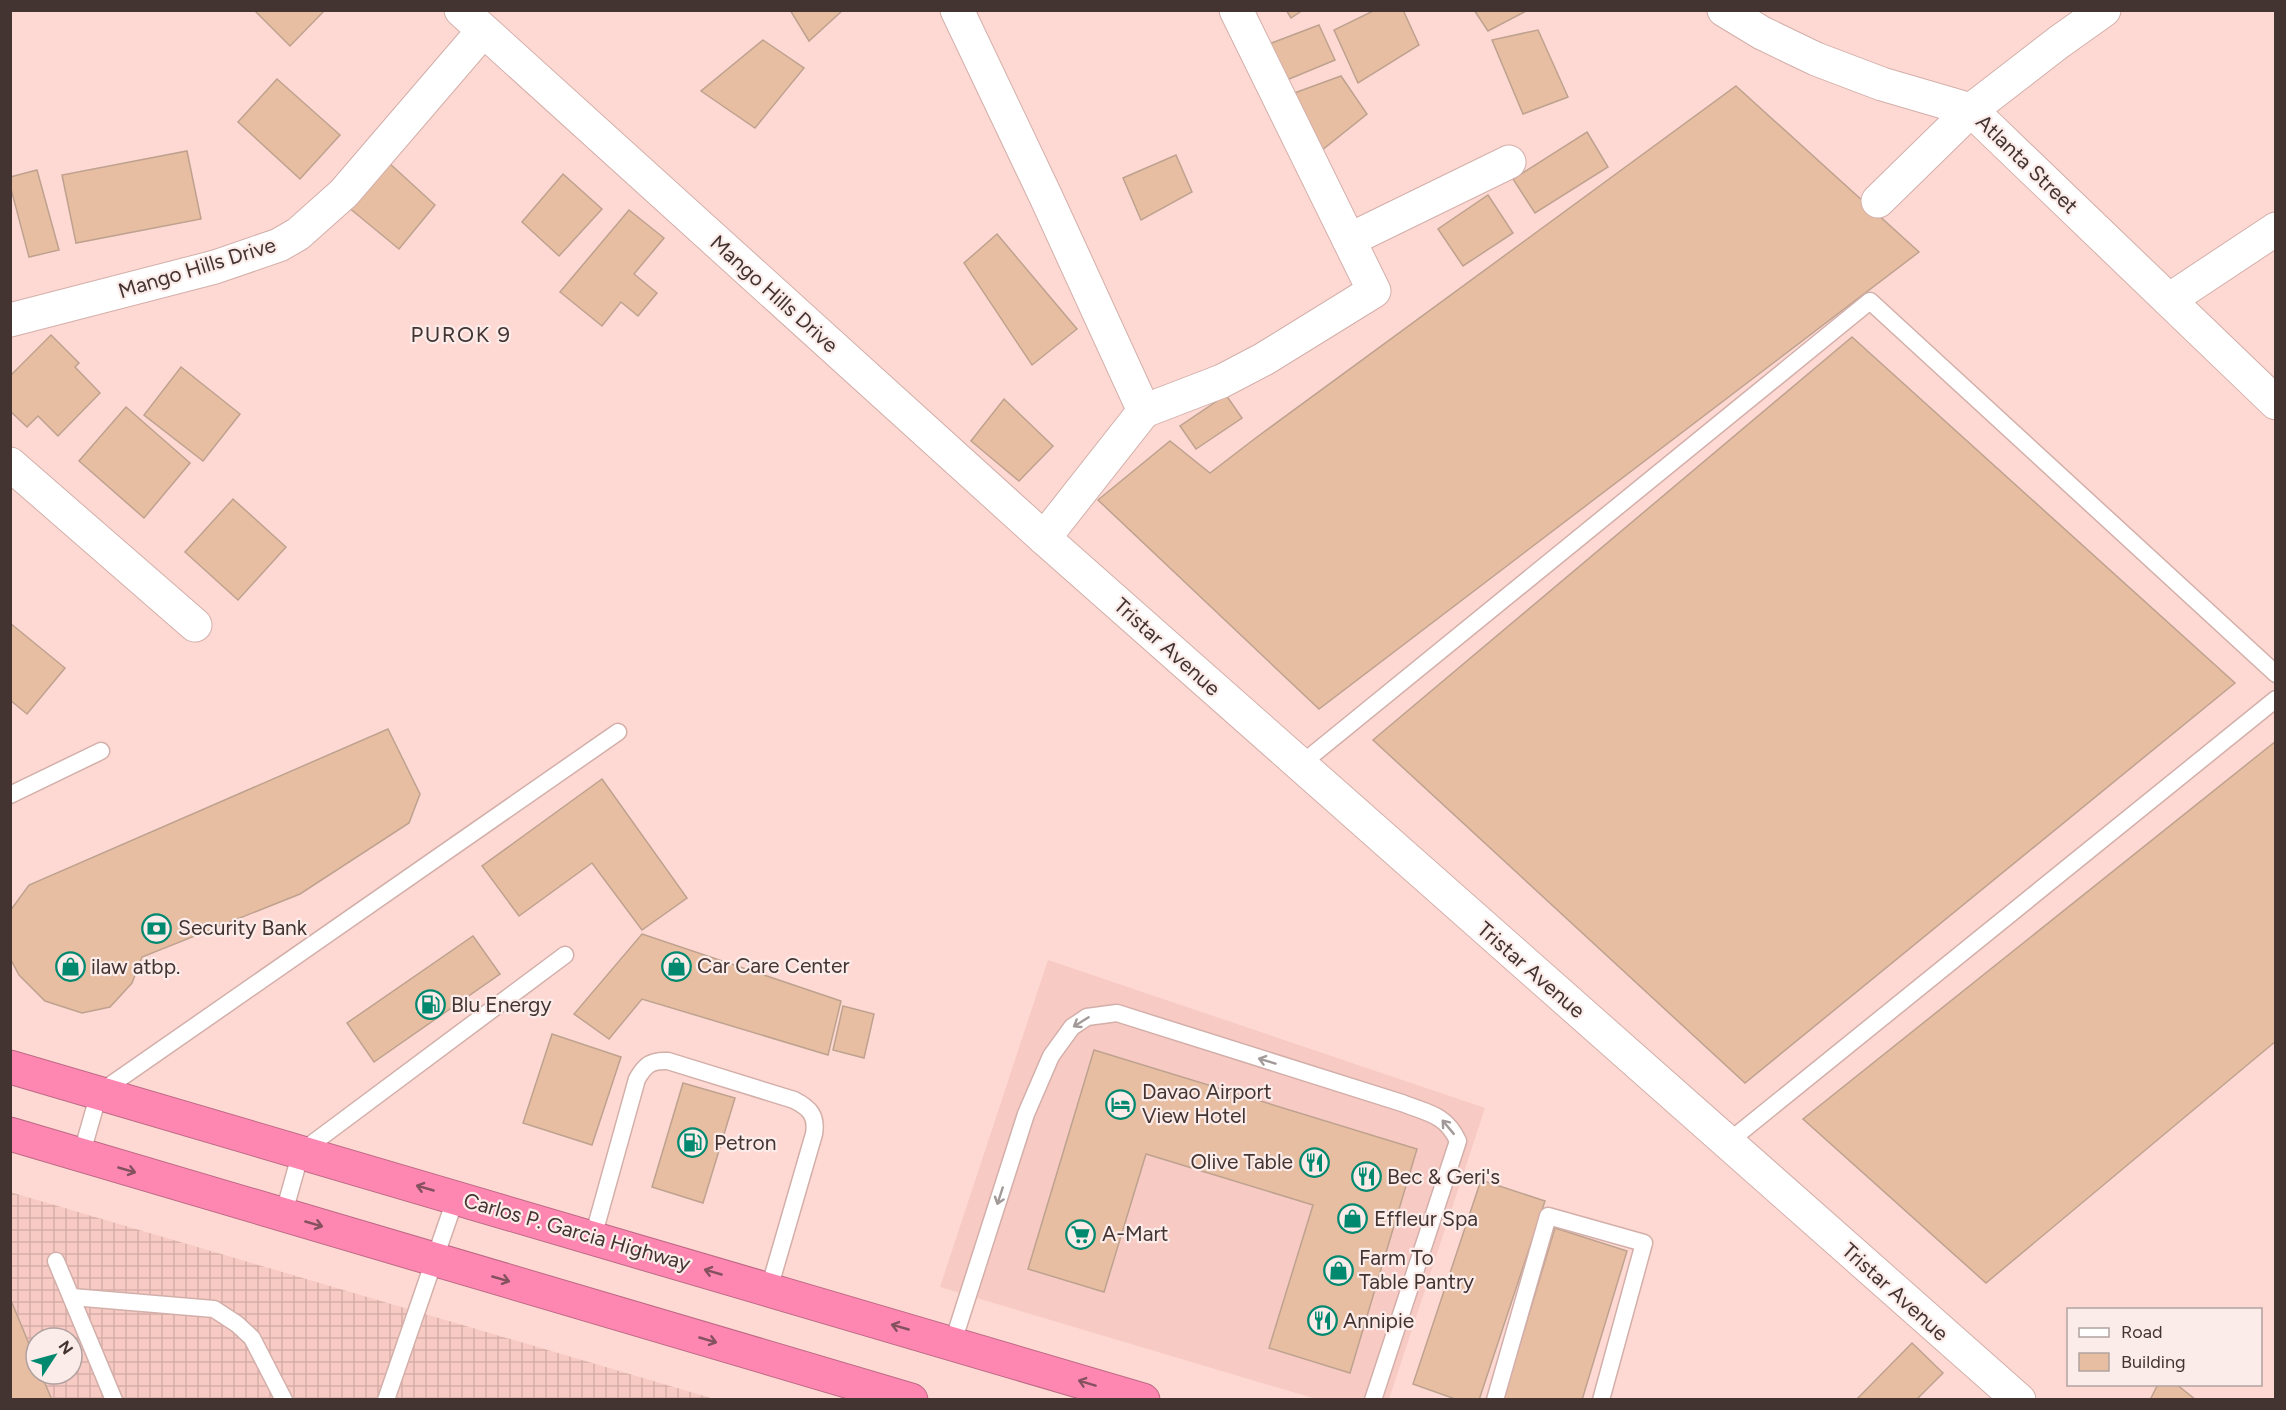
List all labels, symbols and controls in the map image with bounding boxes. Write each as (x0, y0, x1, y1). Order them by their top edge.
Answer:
street label: Atlanta Street (1971, 109, 2083, 218)
street label: Mango Hills Drive (705, 230, 843, 358)
street label: Mango Hills Drive (115, 232, 279, 303)
district label: PUROK 9 (411, 321, 511, 348)
street label: Tristar Avenue (1109, 592, 1226, 701)
bank icon: Security Bank (141, 912, 173, 944)
place label: Security Bank (178, 915, 308, 940)
street label: Tristar Avenue (1472, 916, 1590, 1023)
shop icon: Car Care Center (660, 950, 692, 982)
shop icon: ilaw atbp. (54, 951, 86, 983)
place label: Car Care Center (697, 953, 850, 978)
place label: ilaw atbp. (91, 954, 180, 979)
fuel station icon: Blu Energy (414, 989, 446, 1021)
place label: Blu Energy (451, 992, 551, 1017)
one-way arrow (1073, 1016, 1090, 1028)
one-way arrow (1258, 1055, 1277, 1066)
place label: Davao Airport View Hotel (1142, 1079, 1272, 1128)
hotel icon: Davao Airport View Hotel (1105, 1088, 1137, 1120)
one-way arrow (1442, 1119, 1455, 1135)
fuel station icon: Petron (677, 1127, 709, 1159)
place label: Petron (714, 1130, 776, 1155)
restaurant icon: Olive Table (1298, 1146, 1330, 1178)
place label: Olive Table (1190, 1149, 1293, 1174)
restaurant icon: Bec & Geri's (1350, 1161, 1382, 1193)
one-way arrow (117, 1164, 136, 1176)
place label: Bec & Geri's (1387, 1164, 1500, 1189)
one-way arrow (416, 1182, 435, 1193)
one-way arrow (994, 1186, 1005, 1205)
street label: Carlos P. Garcia Highway (461, 1187, 693, 1276)
shop icon: Effleur Spa (1337, 1203, 1369, 1235)
place label: Effleur Spa (1374, 1206, 1478, 1231)
supermarket icon: A-Mart (1065, 1218, 1097, 1250)
one-way arrow (304, 1219, 323, 1231)
place label: A-Mart (1102, 1221, 1169, 1246)
street label: Tristar Avenue (1837, 1237, 1954, 1346)
place label: Farm To Table Pantry (1359, 1245, 1474, 1294)
shop icon: Farm To Table Pantry (1322, 1254, 1354, 1286)
one-way arrow (704, 1266, 723, 1277)
one-way arrow (491, 1274, 510, 1285)
restaurant icon: Annipie (1306, 1305, 1338, 1337)
place label: Annipie (1343, 1308, 1414, 1333)
legend (2067, 1308, 2262, 1386)
one-way arrow (891, 1321, 910, 1332)
text: Road (2121, 1321, 2162, 1343)
north arrow (24, 1326, 84, 1386)
one-way arrow (698, 1335, 717, 1346)
text: N (54, 1337, 77, 1358)
text: Building (2121, 1351, 2186, 1373)
one-way arrow (1078, 1377, 1097, 1388)

